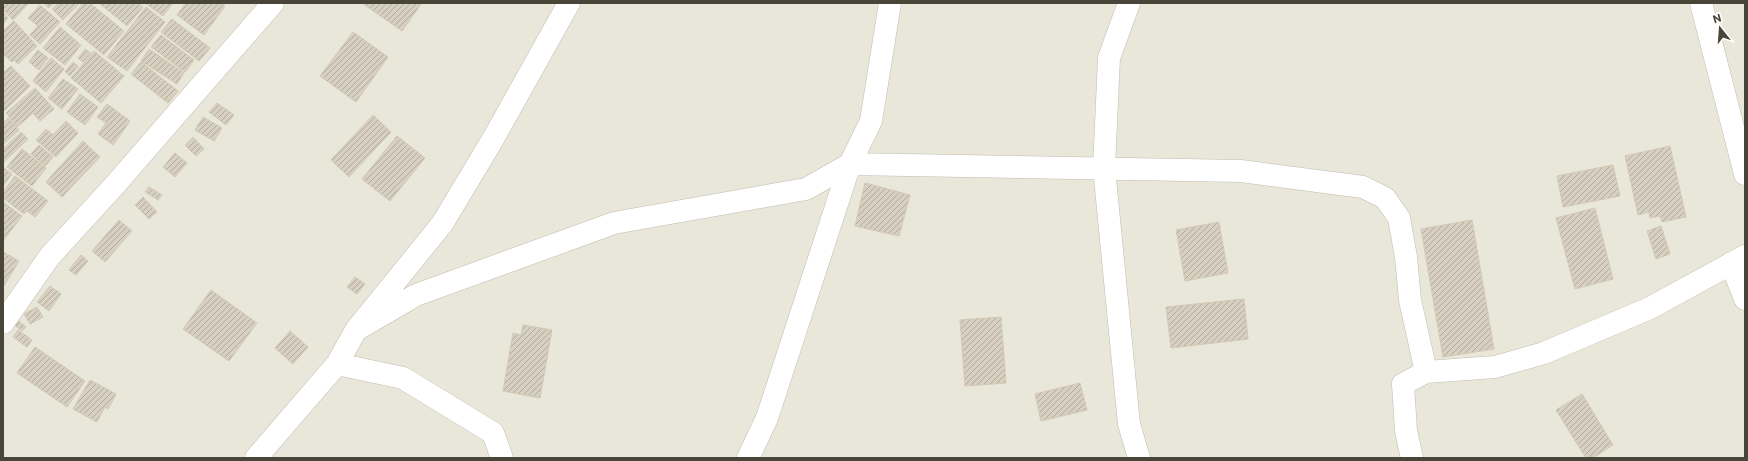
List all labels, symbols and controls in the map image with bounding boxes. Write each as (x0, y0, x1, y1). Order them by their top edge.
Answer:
north arrow (1700, 8, 1740, 48)
text: N (1711, 11, 1723, 25)

